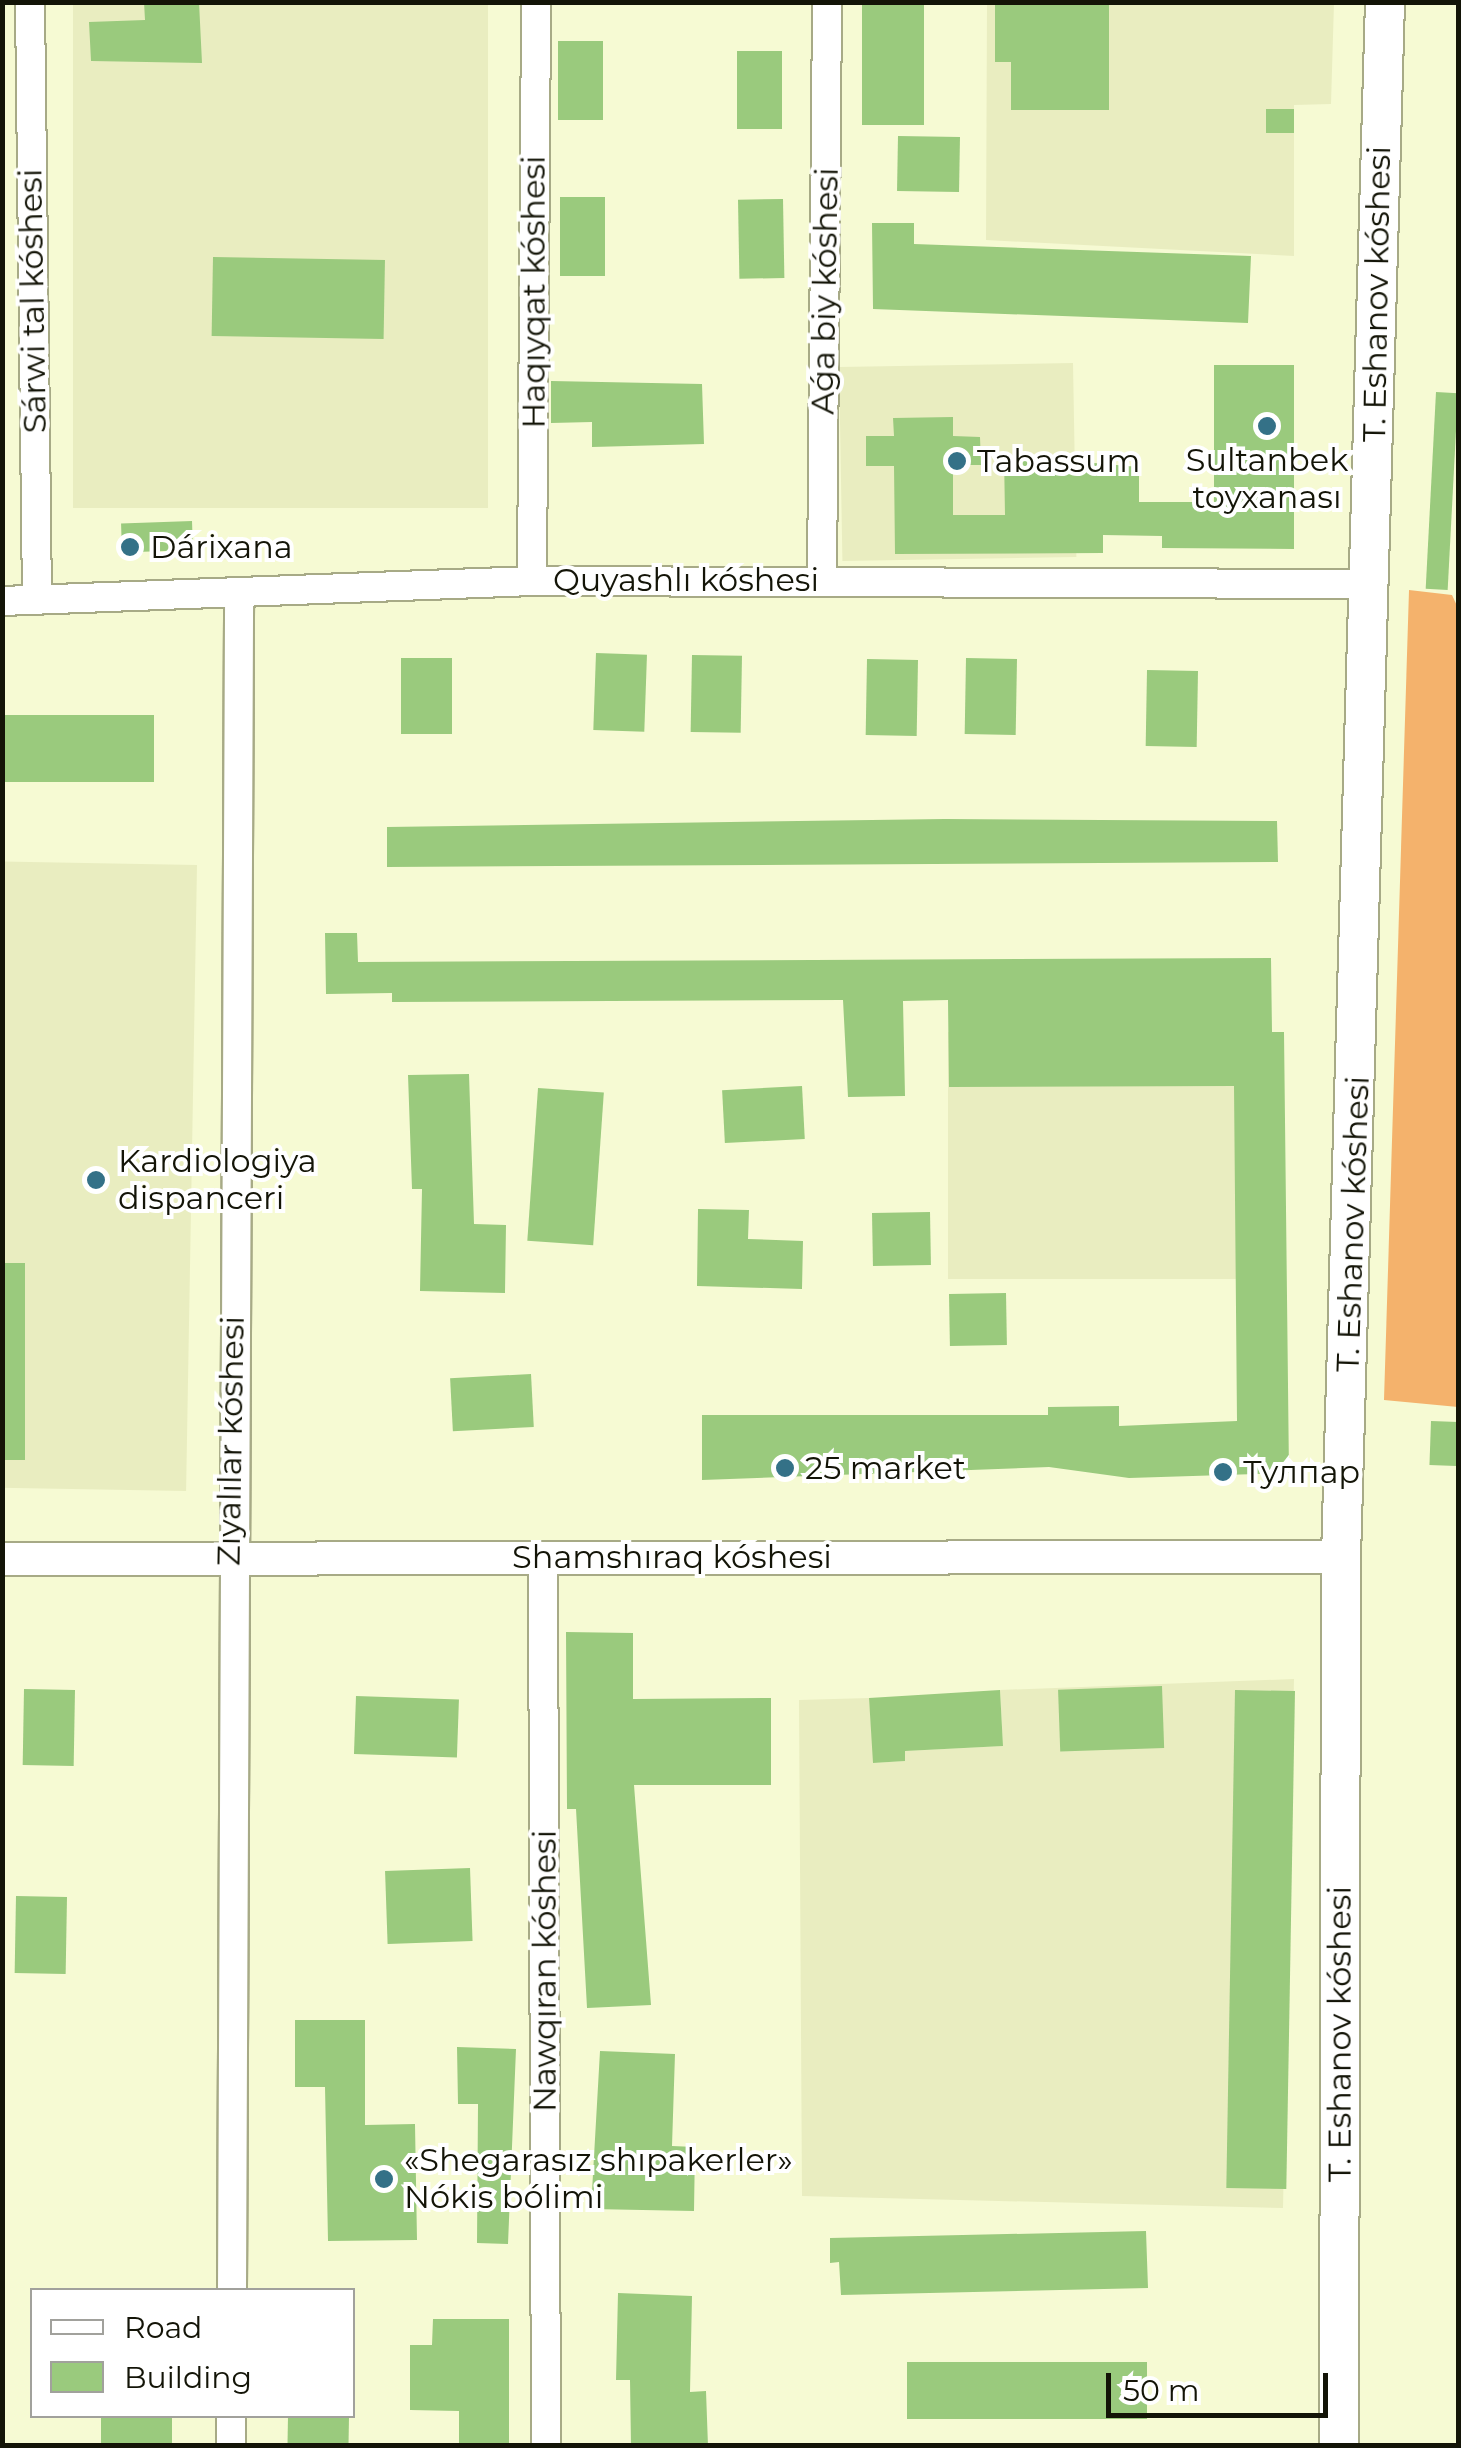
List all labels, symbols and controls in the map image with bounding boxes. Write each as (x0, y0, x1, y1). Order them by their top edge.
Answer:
street label: T. Eshanov kóshesi (1355, 146, 1399, 442)
street label: Haqıyqat kóshesi (515, 155, 553, 429)
street label: Aǵa biy kóshesi (804, 167, 846, 415)
street label: Sárwi tal kóshesi (11, 168, 55, 434)
marker: Sultanbek toyxanası (1256, 415, 1278, 437)
place label: Tabassum (977, 442, 1140, 480)
place label: Sultanbek toyxanası (1186, 442, 1348, 517)
marker: Tabassum (946, 450, 968, 472)
place label: Dárixana (150, 528, 293, 566)
marker: Dárixana (119, 536, 141, 558)
street label: Quyashlı kóshesi (553, 561, 819, 599)
street label: T. Eshanov kóshesi (1329, 1075, 1377, 1373)
place label: Kardiologiya dispanceri (118, 1143, 317, 1218)
marker: Kardiologiya dispanceri (83, 1167, 109, 1193)
street label: Zıyalılar kóshesi (210, 1316, 252, 1566)
place label: 25 market (805, 1449, 966, 1487)
place label: Тулпар (1243, 1453, 1360, 1491)
marker: 25 market (774, 1457, 796, 1479)
marker: Тулпар (1212, 1461, 1234, 1483)
street label: Shamshıraq kóshesi (512, 1538, 832, 1576)
street label: Nawqıran kóshesi (526, 1830, 564, 2112)
street label: T. Eshanov kóshesi (1321, 1886, 1359, 2182)
place label: «Shegarasız shıpakerler» Nókis bólimi (404, 2142, 793, 2217)
marker: «Shegarasız shıpakerler» Nókis bólimi (373, 2168, 395, 2190)
legend (30, 2288, 355, 2418)
text: Road (124, 2309, 202, 2346)
scale bar (1111, 2353, 1334, 2415)
text: Building (124, 2359, 252, 2396)
text: 50 m (1123, 2372, 1200, 2409)

